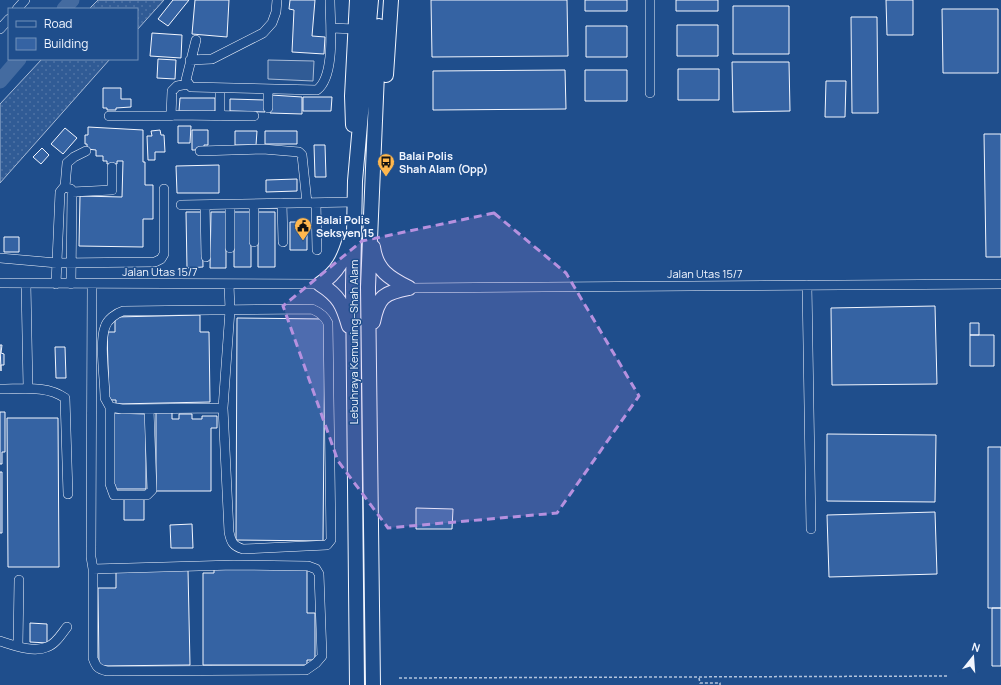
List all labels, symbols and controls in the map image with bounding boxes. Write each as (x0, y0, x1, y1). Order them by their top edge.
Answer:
legend (8, 8, 138, 60)
text: Road (44, 15, 72, 32)
text: Building (44, 35, 88, 52)
place label: Balai Polis Shah Alam (Opp) (399, 148, 488, 176)
bus stop icon: Balai Polis Shah Alam (Opp) (376, 152, 396, 177)
place label: Balai Polis Seksyen 15 (316, 212, 374, 240)
public building icon: Balai Polis Seksyen 15 (293, 216, 313, 241)
street label: Lebuhraya Kemuning–Shah Alam (346, 260, 361, 424)
street label: Jalan Utas 15/7 (122, 264, 198, 279)
street label: Jalan Utas 15/7 (667, 266, 743, 281)
north arrow (953, 637, 993, 677)
text: N (970, 639, 982, 655)

